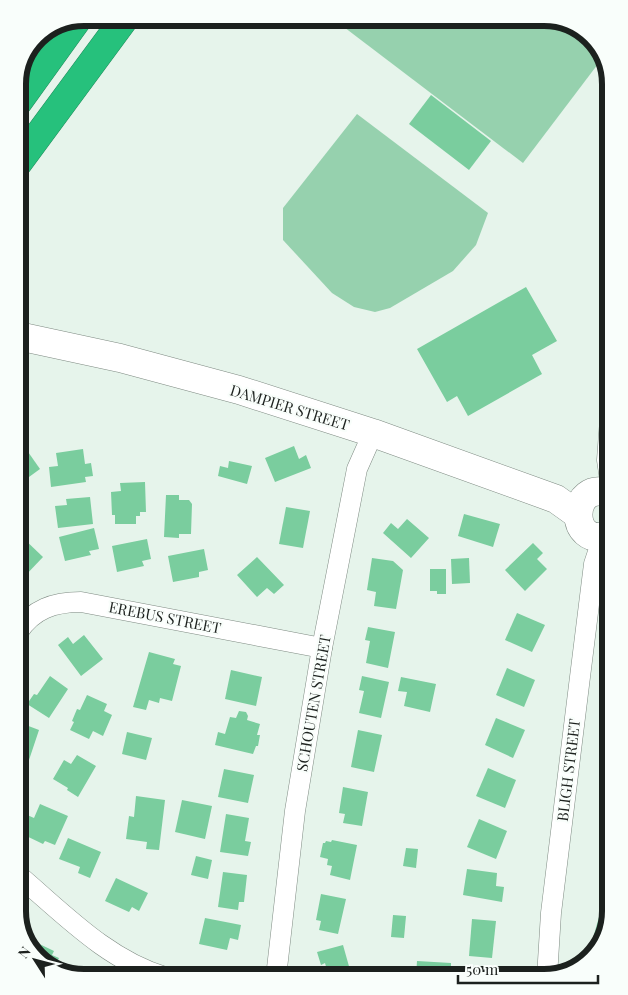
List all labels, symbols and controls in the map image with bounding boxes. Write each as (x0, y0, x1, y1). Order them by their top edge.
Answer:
street label: DAMPIER STREET (228, 379, 352, 435)
street label: EREBUS STREET (107, 596, 223, 638)
street label: SCHOUTEN STREET (291, 633, 335, 773)
street label: BLIGH STREET (552, 717, 584, 823)
north arrow (10, 935, 60, 985)
text: N (13, 942, 35, 962)
scale bar (458, 952, 598, 984)
text: 50 m (466, 959, 499, 979)

